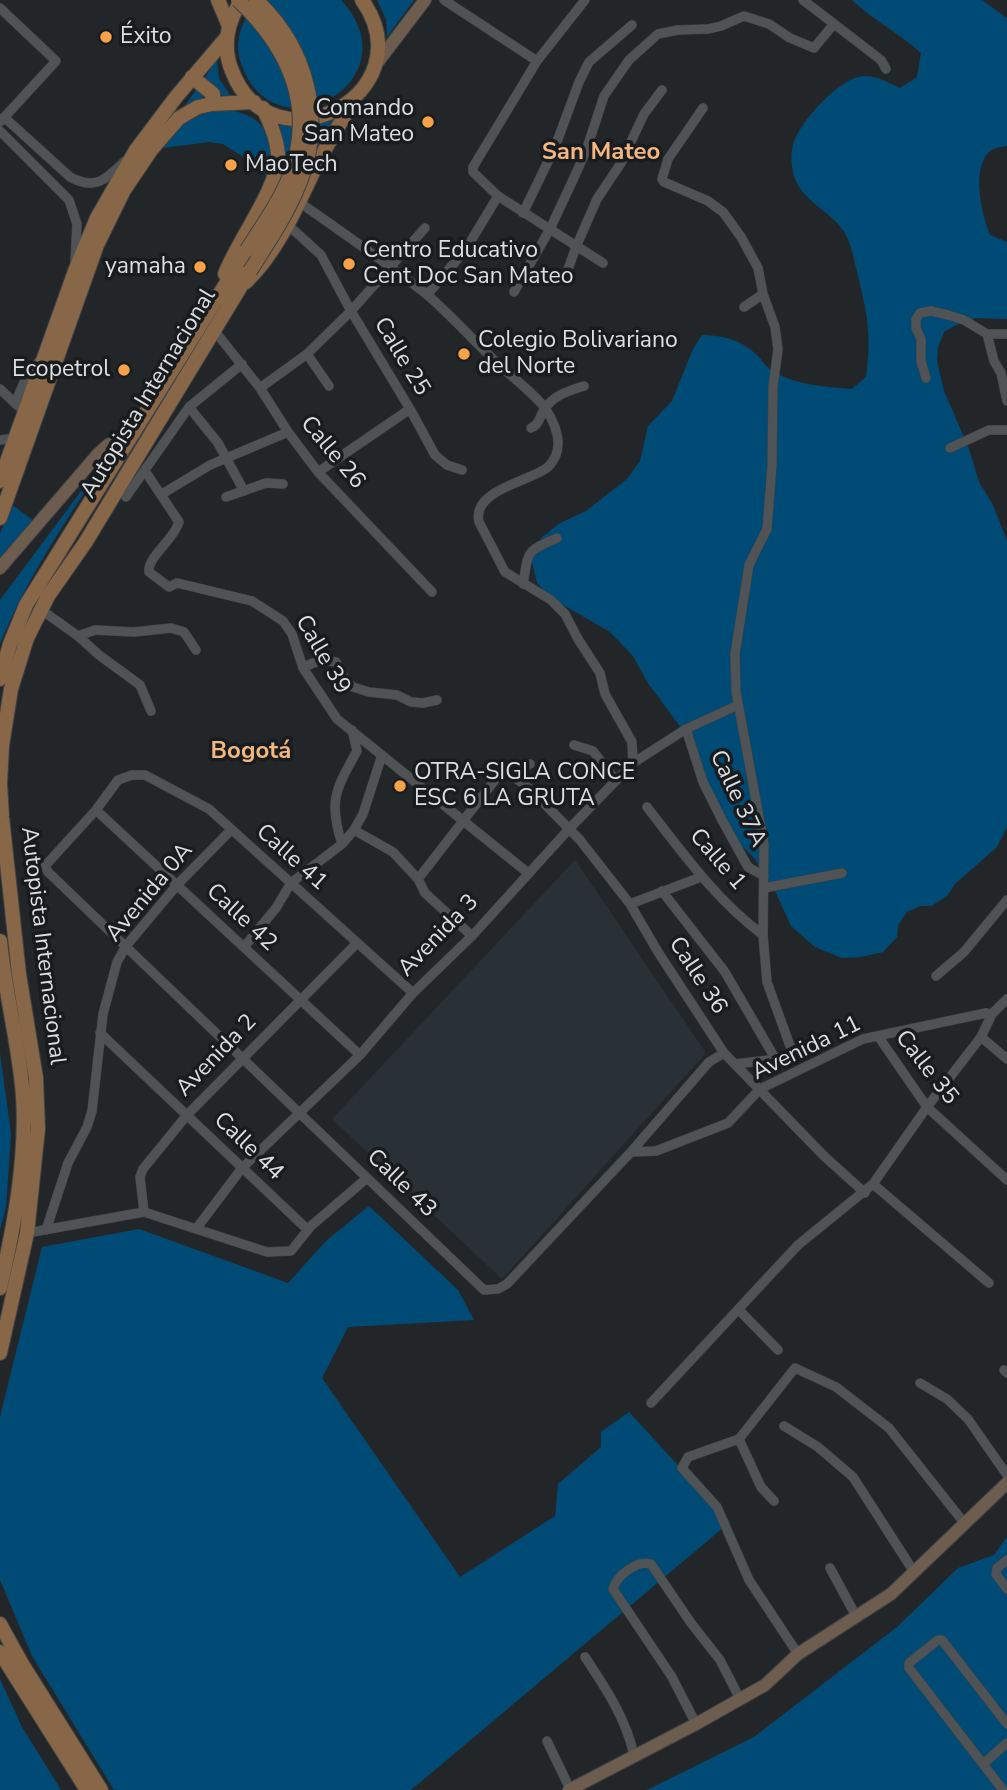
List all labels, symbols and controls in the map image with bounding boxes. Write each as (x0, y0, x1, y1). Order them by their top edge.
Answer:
place label: Éxito (120, 23, 172, 51)
marker: Éxito (98, 29, 114, 45)
place label: Comando San Mateo (304, 95, 414, 149)
marker: Comando San Mateo (420, 114, 436, 130)
district label: San Mateo (542, 139, 660, 167)
place label: MaoTech (245, 151, 338, 179)
marker: MaoTech (223, 157, 239, 173)
place label: Centro Educativo Cent Doc San Mateo (363, 237, 573, 291)
place label: yamaha (105, 253, 186, 281)
marker: Centro Educativo Cent Doc San Mateo (341, 256, 357, 272)
marker: yamaha (192, 259, 208, 275)
street label: Autopista Internacional (75, 284, 223, 504)
street label: Calle 25 (367, 313, 435, 401)
place label: Colegio Bolivariano del Norte (478, 327, 678, 381)
marker: Colegio Bolivariano del Norte (456, 346, 472, 362)
place label: Ecopetrol (12, 356, 110, 384)
marker: Ecopetrol (116, 362, 132, 378)
street label: Calle 26 (294, 411, 370, 495)
street label: Calle 39 (288, 611, 356, 699)
district label: Bogotá (211, 738, 291, 766)
street label: Calle 37A (703, 746, 771, 852)
place label: OTRA-SIGLA CONCE ESC 6 LA GRUTA (414, 759, 635, 813)
marker: OTRA-SIGLA CONCE ESC 6 LA GRUTA (392, 778, 408, 794)
street label: Calle 41 (250, 819, 332, 897)
street label: Calle 1 (683, 823, 751, 897)
street label: Autopista Internacional (14, 825, 70, 1067)
street label: Avenida 0A (101, 838, 199, 948)
street label: Calle 42 (200, 878, 282, 958)
street label: Avenida 3 (393, 889, 485, 983)
street label: Calle 36 (662, 932, 732, 1020)
street label: Avenida 2 (171, 1009, 263, 1103)
street label: Avenida 11 (748, 1011, 866, 1087)
street label: Calle 35 (888, 1025, 964, 1111)
street label: Calle 44 (207, 1107, 289, 1187)
street label: Calle 43 (360, 1144, 442, 1224)

